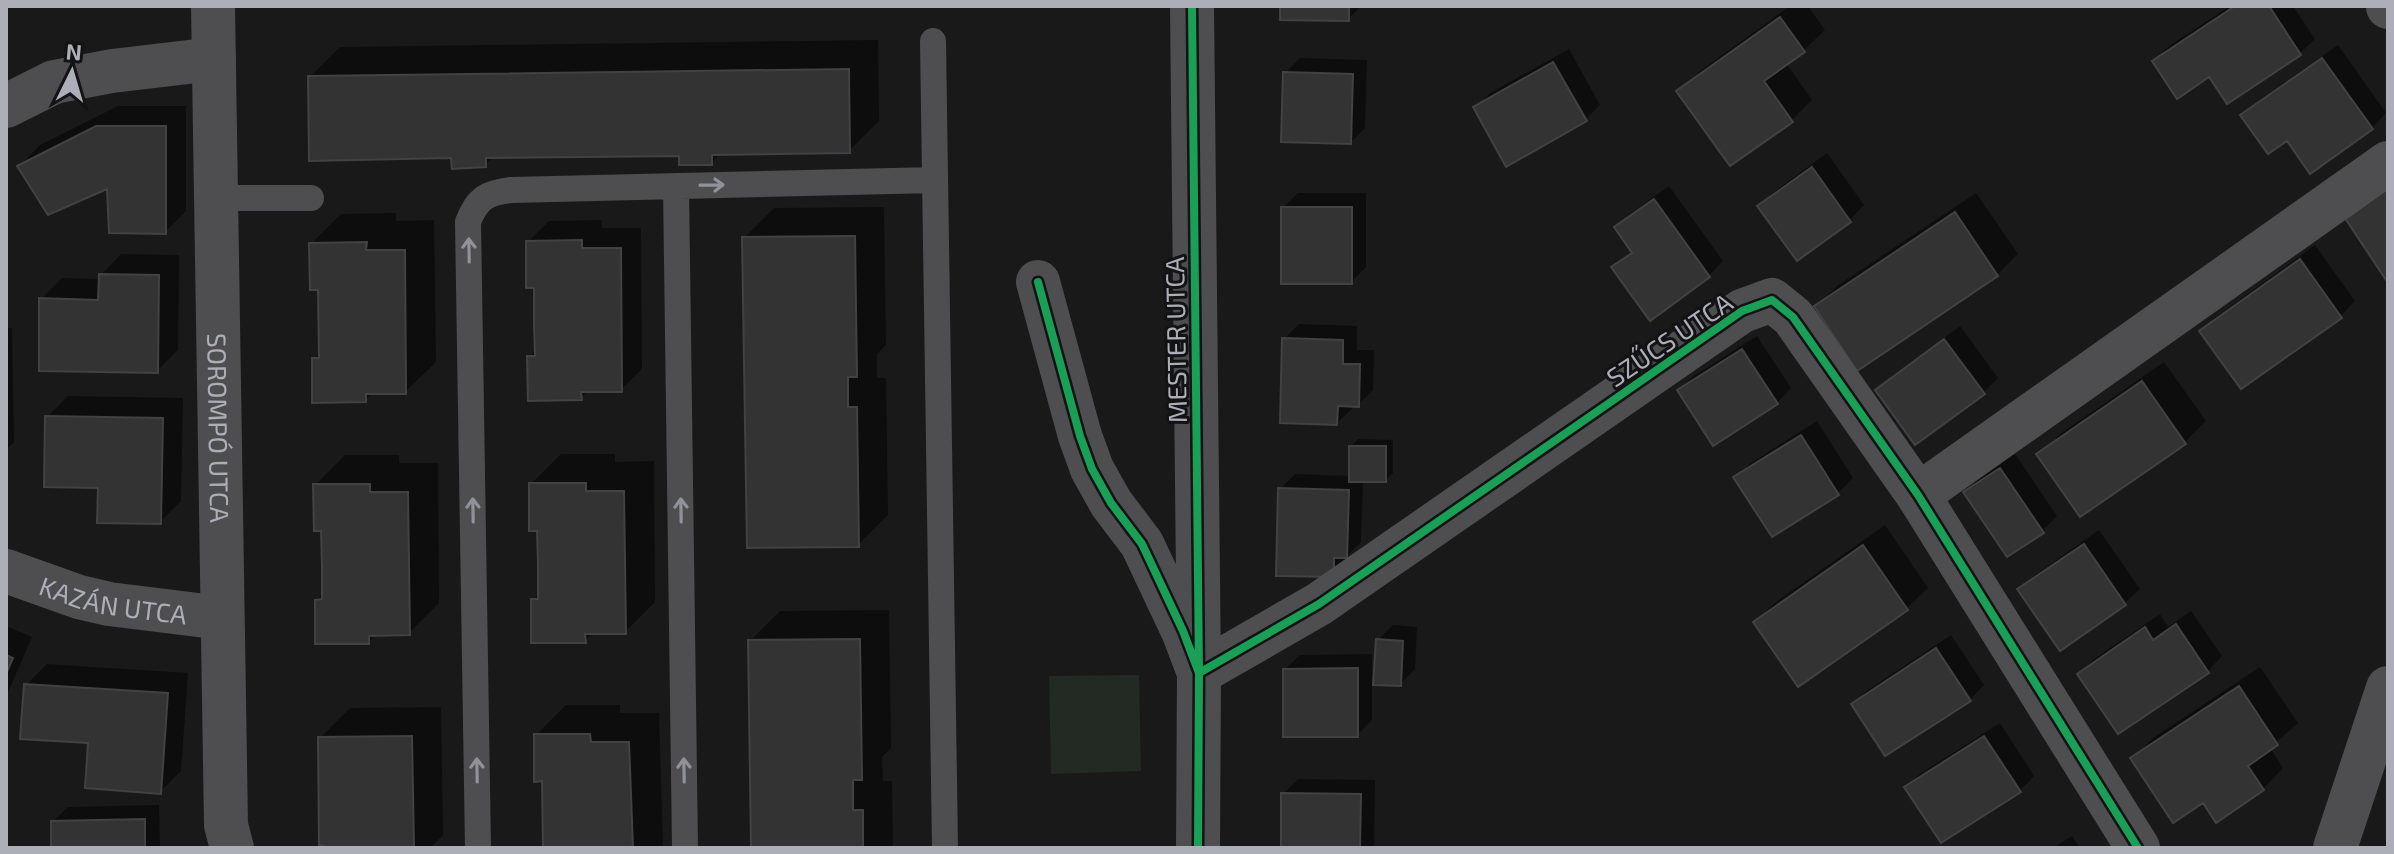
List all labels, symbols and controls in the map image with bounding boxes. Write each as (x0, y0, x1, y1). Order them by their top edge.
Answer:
north arrow (32, 32, 112, 112)
text: N (65, 37, 83, 65)
one-way arrow (698, 178, 725, 193)
one-way arrow (461, 237, 477, 264)
street label: MESTER UTCA (1158, 256, 1192, 424)
street label: SZŰCS UTCA (1600, 286, 1738, 392)
street label: SOROMPÓ UTCA (203, 333, 237, 523)
one-way arrow (465, 497, 480, 524)
one-way arrow (673, 497, 689, 524)
street label: KAZÁN UTCA (36, 569, 189, 629)
one-way arrow (469, 757, 484, 784)
one-way arrow (677, 757, 692, 784)

